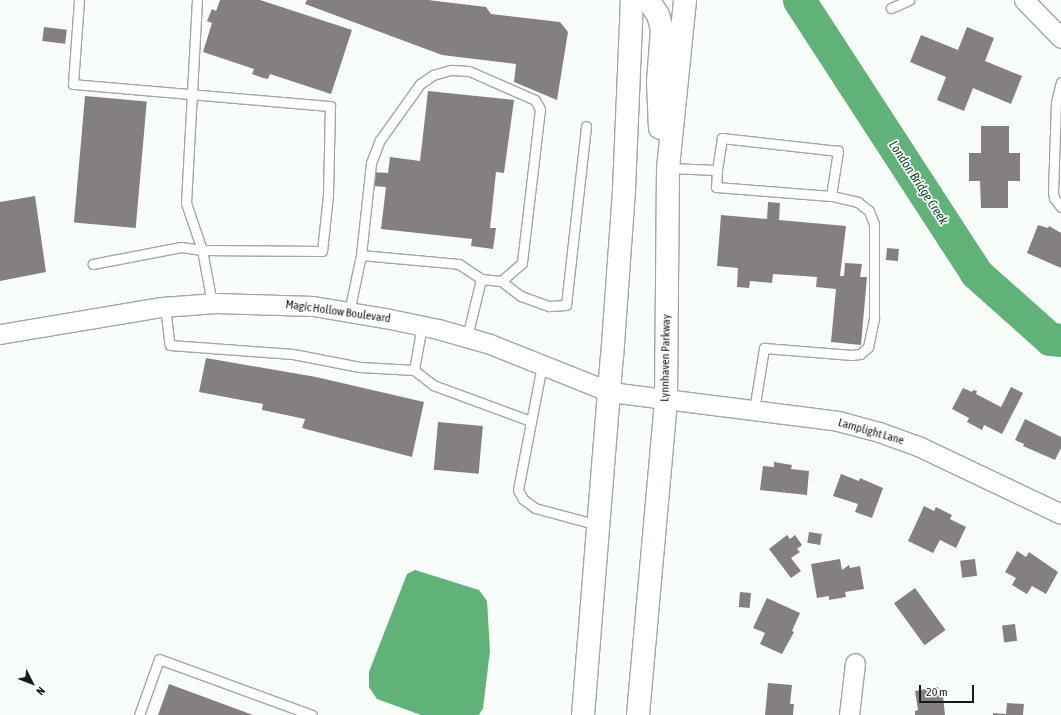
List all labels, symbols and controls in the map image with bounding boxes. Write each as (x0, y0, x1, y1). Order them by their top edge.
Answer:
water label: London Bridge Creek (885, 138, 951, 228)
street label: Magic Hollow Boulevard (285, 297, 391, 327)
street label: Lynnhaven Parkway (658, 314, 674, 402)
street label: Lamplight Lane (836, 416, 906, 448)
north arrow (12, 663, 52, 703)
scale bar (921, 677, 976, 703)
text: N (34, 685, 48, 697)
text: 20 m (926, 685, 948, 699)

